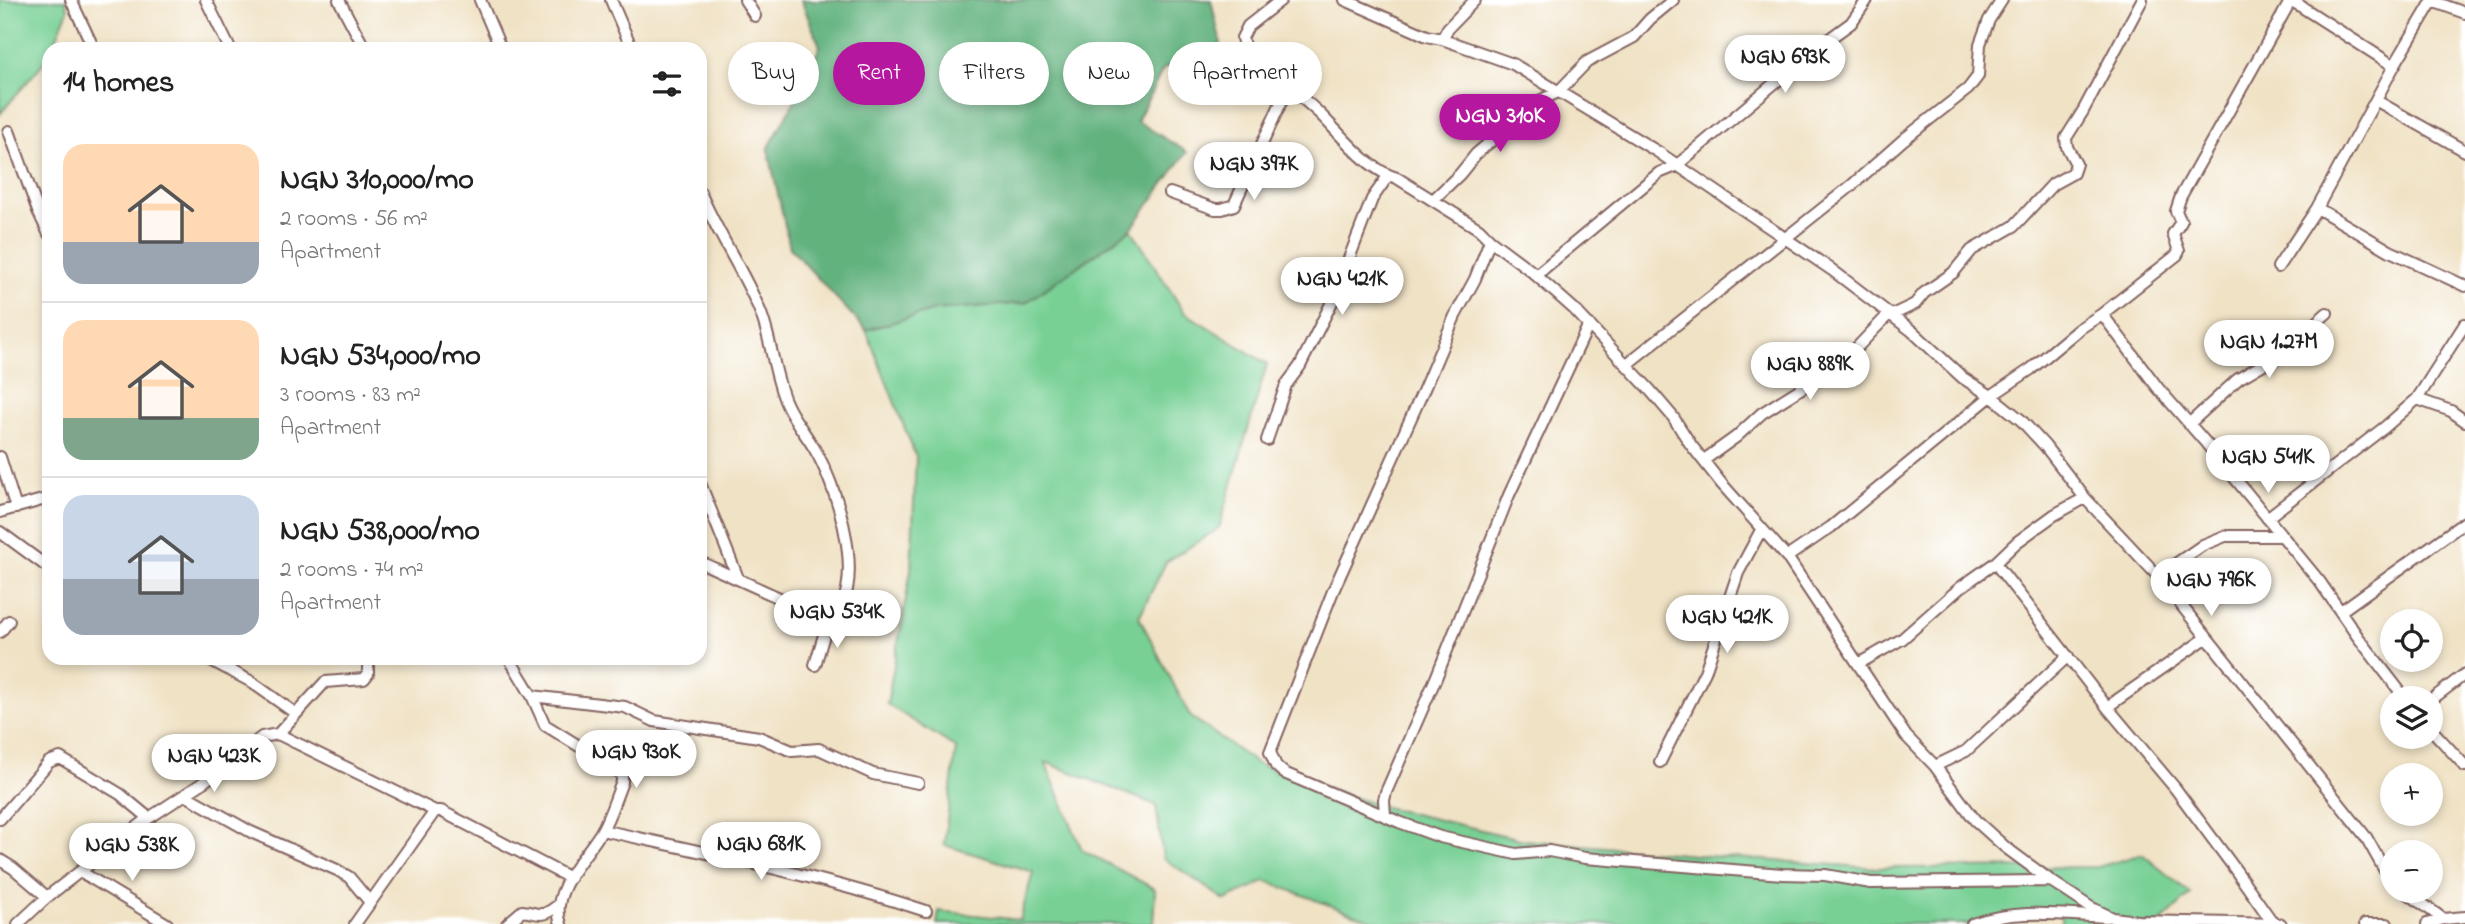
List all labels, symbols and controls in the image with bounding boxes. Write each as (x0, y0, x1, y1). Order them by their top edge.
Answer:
pin: NGN 693K (1713, 36, 1857, 95)
text: NGN 693K (1741, 41, 1829, 74)
chip: Buy (728, 42, 819, 105)
chip: Rent (833, 42, 925, 105)
chip: Filters (939, 42, 1049, 105)
chip: New (1063, 42, 1154, 105)
chip: Apartment (1168, 42, 1322, 105)
text: 14 homes (63, 62, 174, 106)
icon: filters (648, 65, 686, 103)
pin: NGN 310K (1428, 94, 1572, 154)
text: NGN 310K (1455, 100, 1545, 133)
pin: NGN 397K (1182, 142, 1326, 202)
text: NGN 397K (1210, 148, 1298, 181)
text: NGN 310,000/mo (280, 159, 474, 203)
icon: home (119, 172, 203, 256)
text: 2 rooms · 56 m² (280, 203, 428, 236)
text: Apartment (280, 236, 381, 269)
pin: NGN 421K (1270, 258, 1414, 317)
text: NGN 421K (1297, 263, 1387, 296)
pin: NGN 1.27M (2189, 320, 2349, 380)
text: NGN 1.27M (2220, 326, 2318, 359)
text: NGN 534,000/mo (280, 335, 481, 379)
pin: NGN 889K (1738, 342, 1882, 402)
icon: home (119, 348, 203, 432)
text: NGN 889K (1767, 348, 1853, 381)
text: 3 rooms · 83 m² (280, 379, 421, 412)
text: Apartment (280, 412, 381, 445)
pin: NGN 541K (2196, 435, 2340, 495)
text: NGN 541K (2222, 441, 2314, 474)
text: NGN 538,000/mo (280, 510, 480, 554)
icon: home (119, 523, 203, 607)
text: 2 rooms · 74 m² (280, 554, 424, 587)
pin: NGN 796K (2139, 558, 2283, 618)
text: NGN 796K (2167, 564, 2255, 597)
text: Apartment (280, 587, 381, 620)
pin: NGN 534K (765, 590, 909, 650)
text: NGN 534K (790, 596, 884, 629)
pin: NGN 421K (1655, 596, 1799, 655)
text: NGN 421K (1682, 601, 1772, 634)
map controls (2380, 609, 2443, 903)
button: locate (2380, 609, 2443, 672)
button: layers (2380, 686, 2443, 749)
pin: NGN 930K (564, 730, 708, 790)
pin: NGN 423K (142, 734, 286, 794)
text: NGN 930K (592, 736, 680, 769)
text: NGN 423K (168, 740, 260, 773)
button: + (2380, 763, 2443, 826)
pin: NGN 681K (689, 822, 833, 882)
pin: NGN 538K (60, 824, 204, 883)
text: NGN 681K (717, 828, 805, 861)
text: NGN 538K (85, 829, 179, 862)
button: − (2380, 840, 2443, 903)

